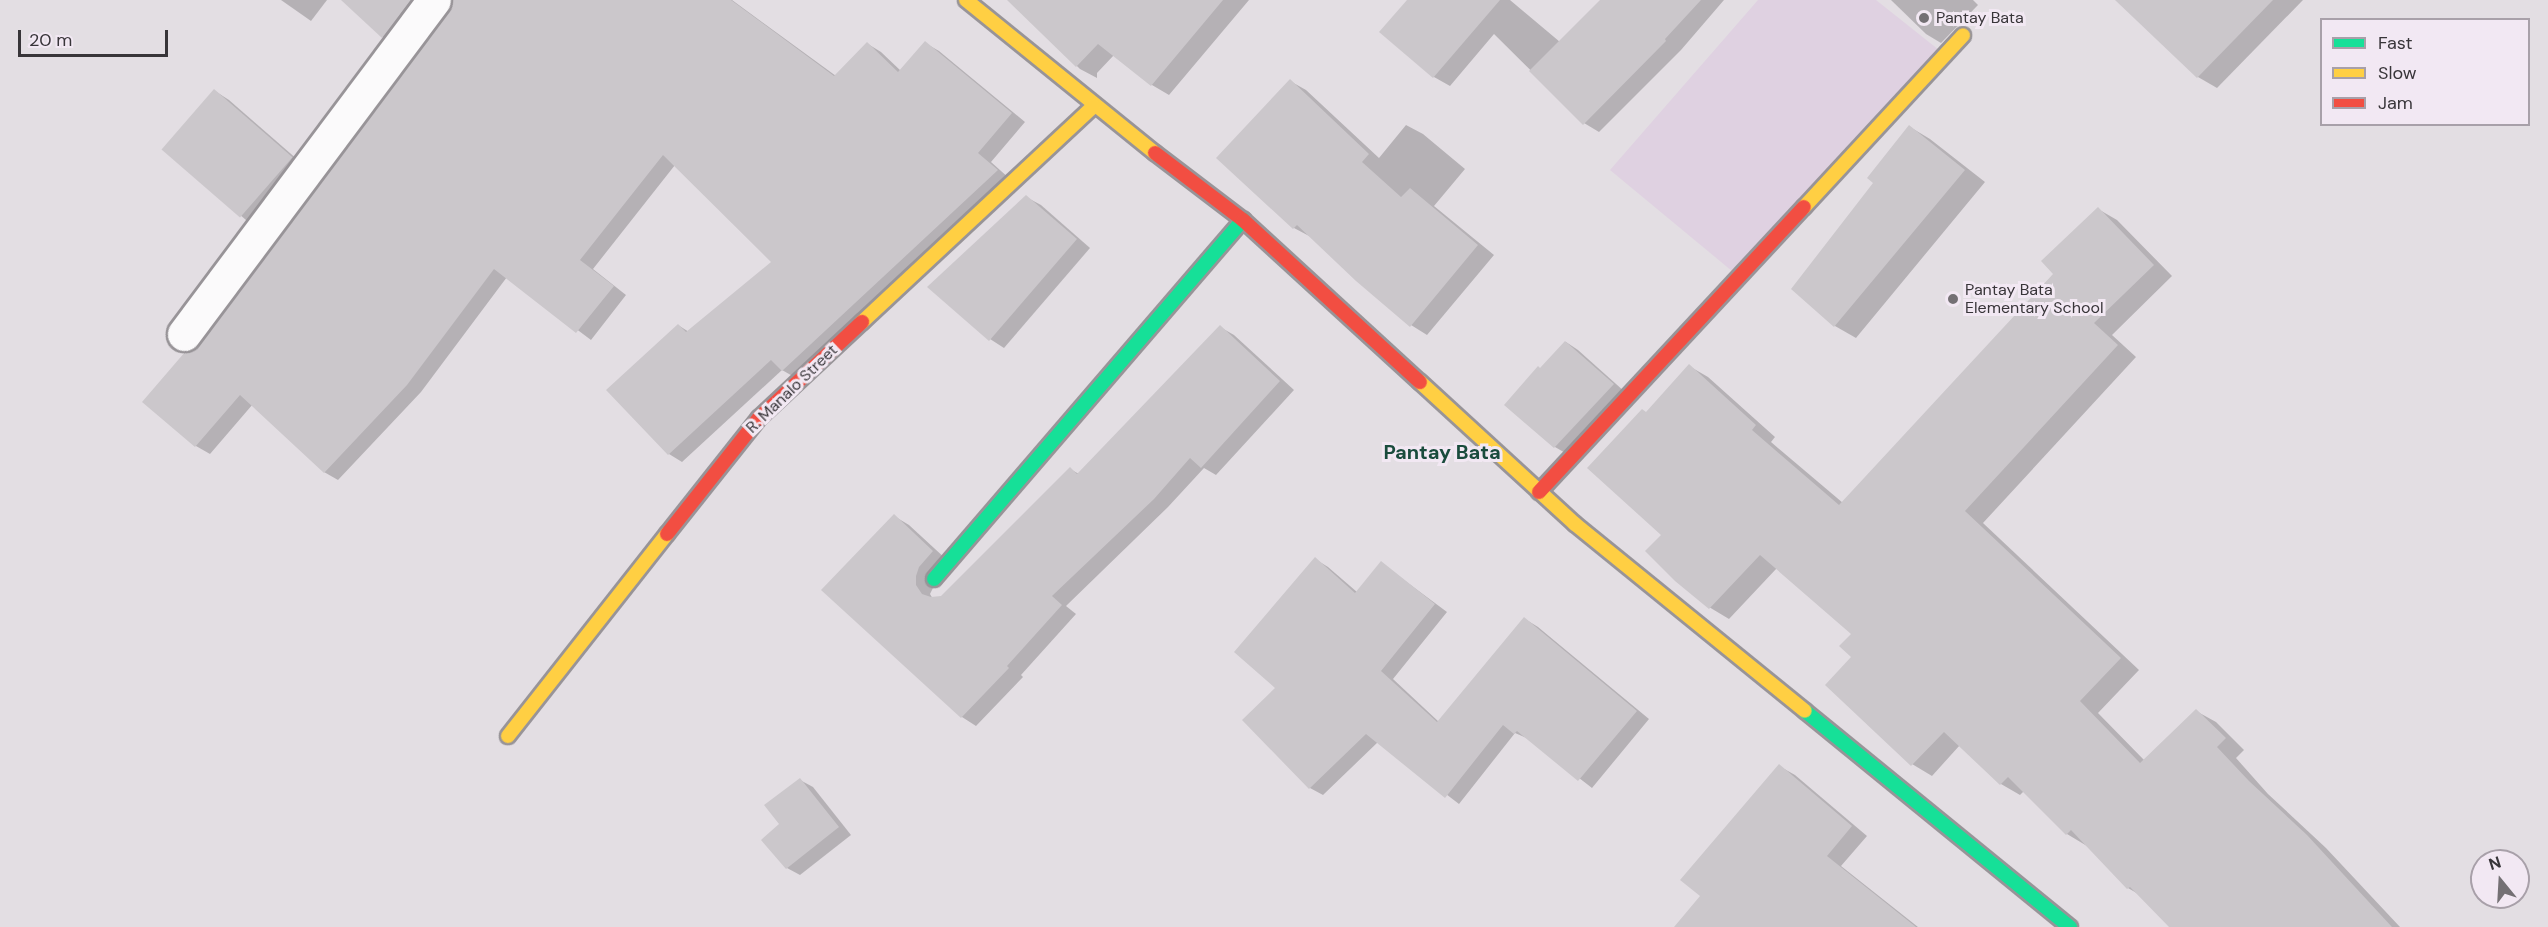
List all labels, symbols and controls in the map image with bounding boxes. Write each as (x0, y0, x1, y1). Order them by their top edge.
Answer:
place label: Pantay Bata (1936, 8, 2024, 28)
marker: Pantay Bata (1917, 11, 1931, 25)
scale bar (21, 18, 171, 56)
legend (2320, 18, 2530, 126)
text: 20 m (29, 28, 72, 52)
text: Fast (2378, 31, 2413, 55)
text: Slow (2378, 61, 2417, 85)
text: Jam (2378, 91, 2413, 115)
place label: Pantay Bata Elementary School (1965, 280, 2103, 318)
marker: Pantay Bata Elementary School (1946, 292, 1960, 306)
street label: R. Manalo Street (742, 341, 842, 437)
district label: Pantay Bata (1383, 440, 1501, 464)
north arrow (2470, 849, 2530, 909)
text: N (2486, 852, 2504, 875)

